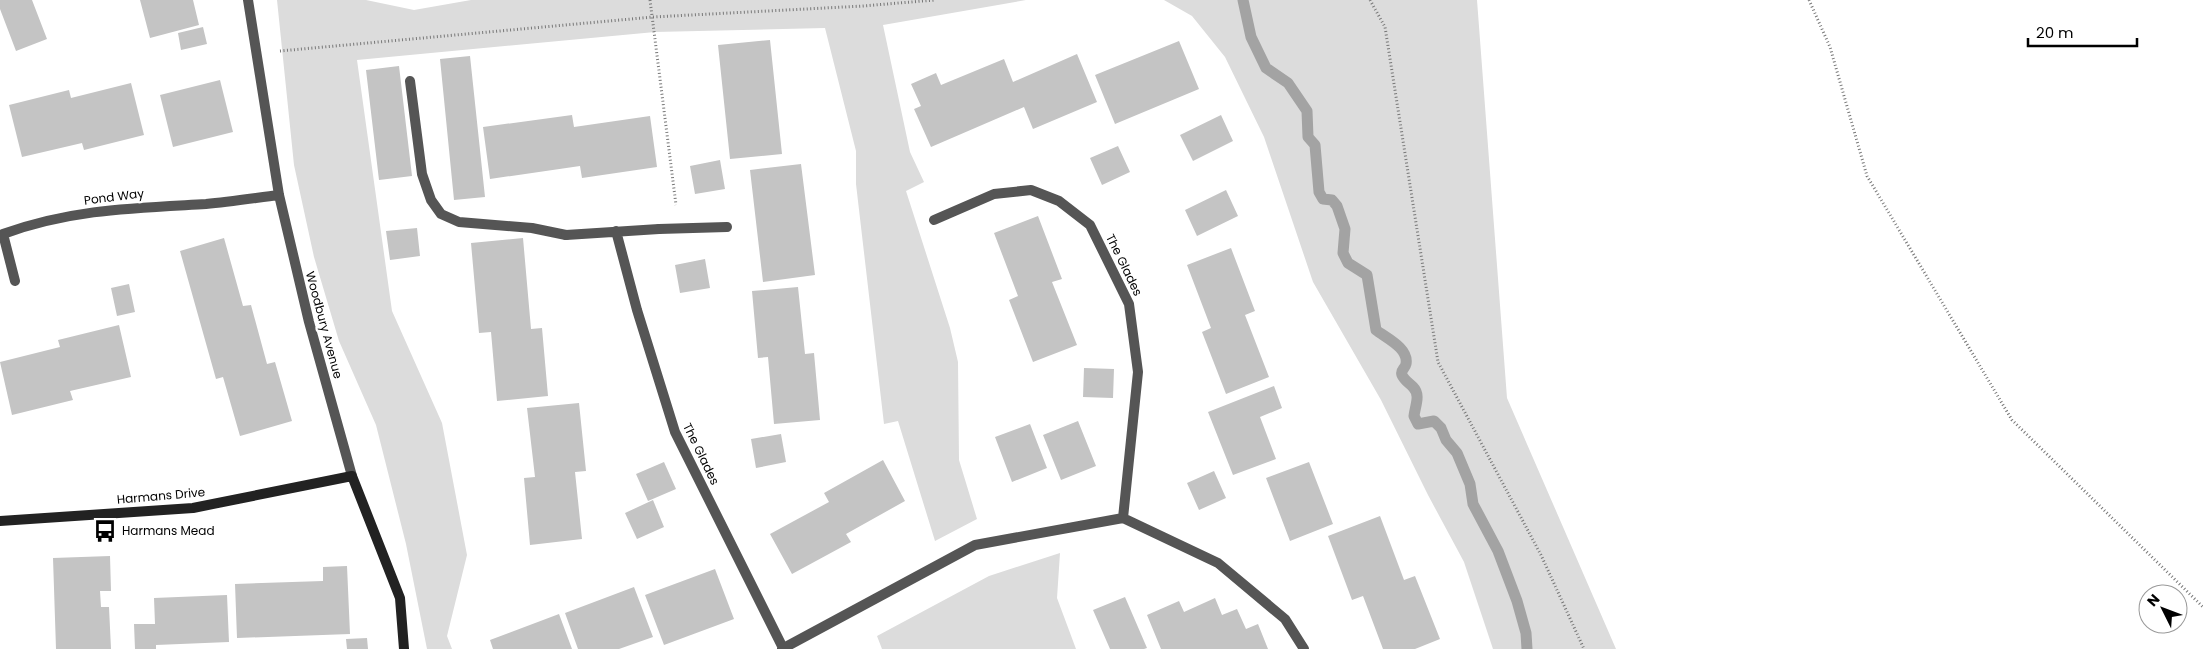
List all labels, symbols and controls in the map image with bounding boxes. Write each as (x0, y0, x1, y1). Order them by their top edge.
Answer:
scale bar (2028, 15, 2137, 47)
text: 20 m (2036, 22, 2074, 43)
street label: Pond Way (83, 184, 145, 209)
street label: The Glades (1102, 231, 1147, 299)
street label: Woodbury Avenue (302, 269, 347, 380)
street label: The Glades (679, 420, 724, 488)
street label: Harmans Drive (116, 483, 206, 508)
bus stop icon: Harmans Mead (92, 518, 118, 544)
place label: Harmans Mead (122, 522, 215, 539)
north arrow (2138, 584, 2188, 634)
text: N (2142, 590, 2164, 611)

